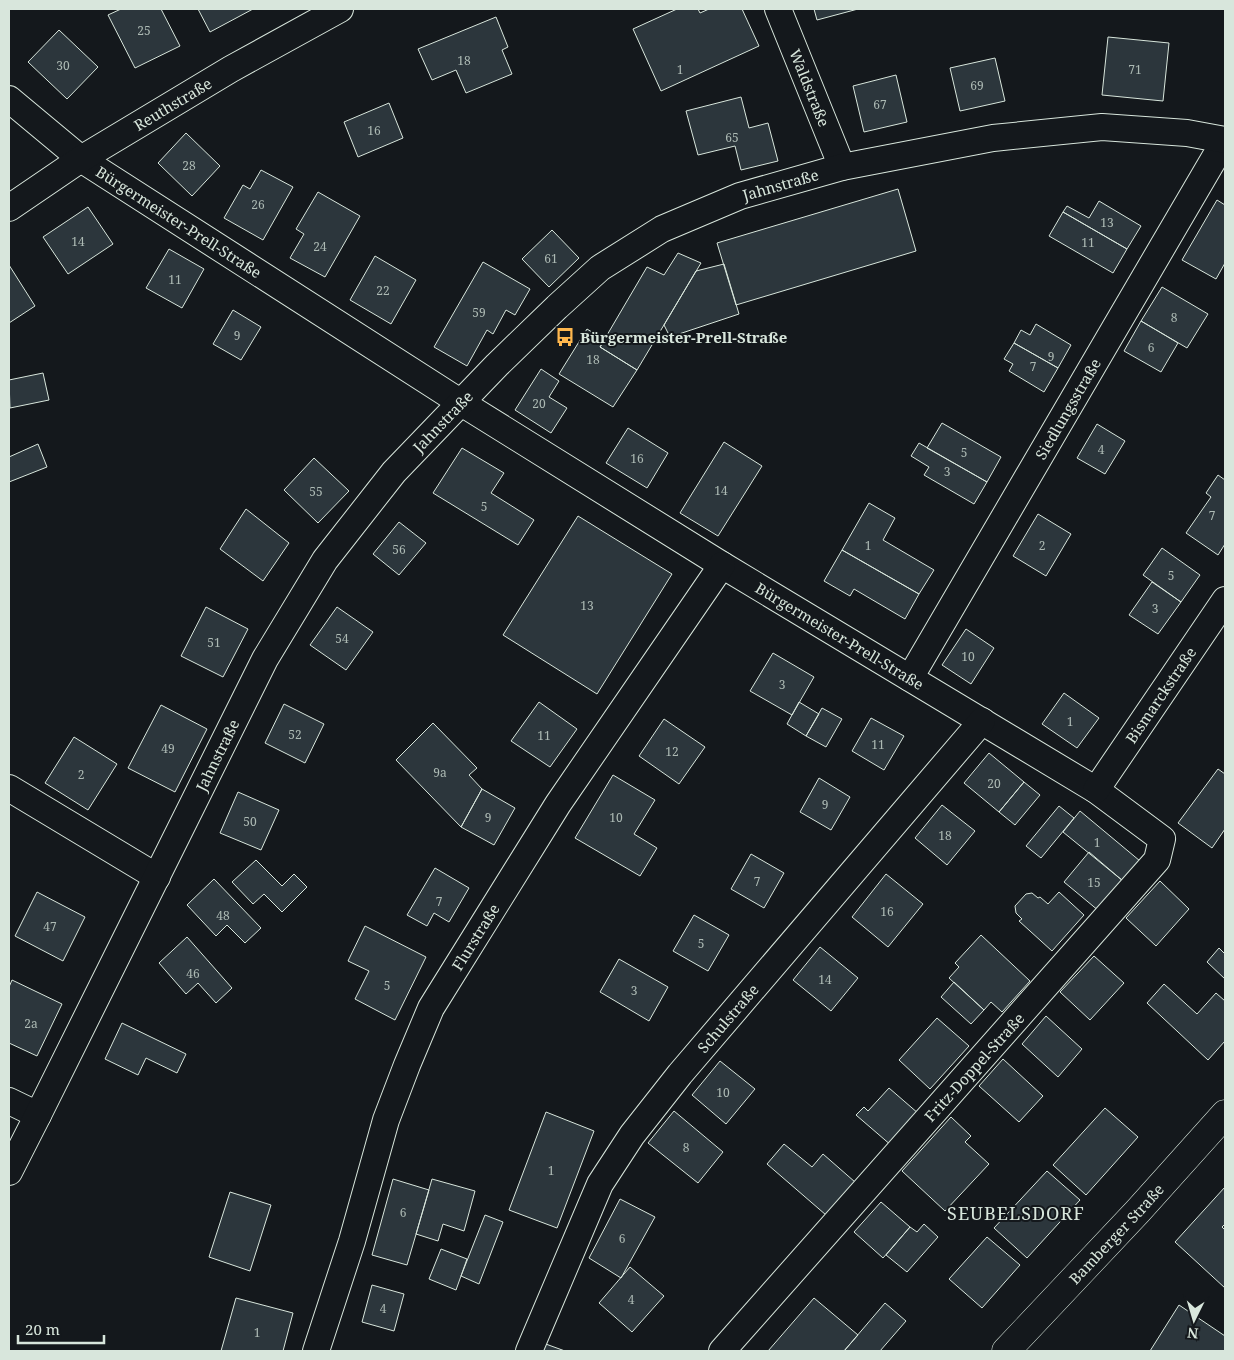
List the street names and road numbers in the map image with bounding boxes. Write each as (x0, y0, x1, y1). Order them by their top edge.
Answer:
street label: Waldstraße (785, 46, 835, 130)
street label: Reuthstraße (130, 73, 215, 135)
street label: Bürgermeister-Prell-Straße (92, 161, 266, 282)
street label: Jahnstraße (739, 164, 821, 205)
street label: Siedlungsstraße (1030, 355, 1105, 463)
street label: Jahnstraße (408, 386, 477, 457)
street label: Bürgermeister-Prell-Straße (752, 578, 928, 694)
street label: Bismarckstraße (1121, 643, 1200, 747)
street label: Jahnstraße (190, 716, 244, 795)
street label: Flurstraße (447, 900, 504, 974)
street label: Schulstraße (693, 980, 763, 1057)
street label: Fritz-Doppel-Straße (920, 1008, 1028, 1126)
street label: Bamberger Straße (1064, 1179, 1168, 1288)

